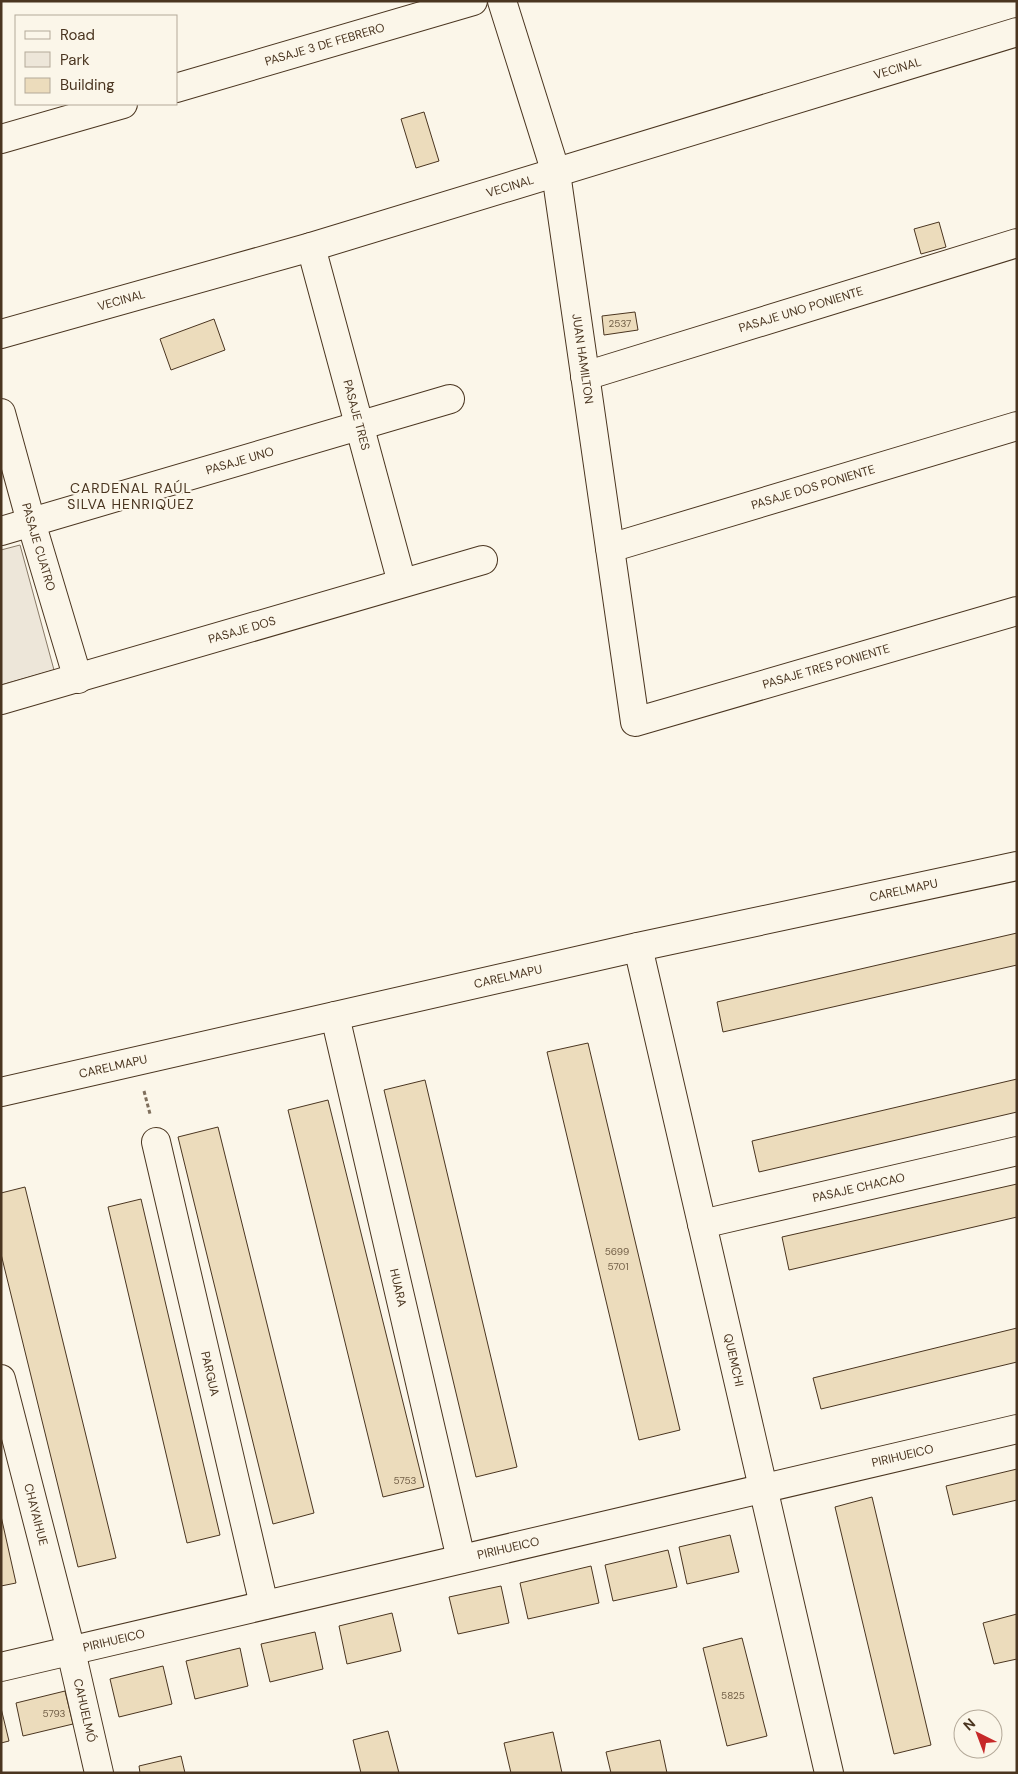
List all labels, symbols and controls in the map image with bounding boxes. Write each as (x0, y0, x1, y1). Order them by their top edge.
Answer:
legend (15, 15, 178, 105)
street label: PASAJE 3 DE FEBRERO (263, 19, 387, 70)
text: Road (60, 25, 95, 45)
text: Park (60, 50, 90, 70)
street label: VECINAL (872, 54, 923, 83)
text: Building (60, 75, 115, 95)
street label: VECINAL (484, 172, 536, 201)
street label: PASAJE UNO PONIENTE (737, 283, 865, 336)
street label: VECINAL (96, 286, 147, 315)
street label: JUAN HAMILTON (568, 313, 597, 405)
house number: 2537 (609, 317, 631, 330)
street label: PASAJE TRES (339, 378, 374, 452)
street label: PASAJE UNO (204, 443, 276, 478)
street label: PASAJE DOS PONIENTE (749, 461, 877, 513)
district label: CARDENAL RAÚL SILVA HENRIQUEZ (67, 479, 195, 513)
street label: PASAJE CUATRO (18, 501, 59, 593)
street label: PASAJE DOS (207, 613, 278, 647)
street label: PASAJE TRES PONIENTE (761, 640, 892, 692)
street label: CARELMAPU (868, 875, 939, 905)
street label: CARELMAPU (472, 961, 544, 992)
street label: CARELMAPU (77, 1051, 149, 1082)
street label: PASAJE CHACAO (811, 1169, 907, 1206)
house number: 5699 (605, 1245, 629, 1258)
house number: 5701 (607, 1260, 629, 1273)
street label: HUARA (386, 1267, 410, 1309)
street label: QUEMCHI (720, 1332, 747, 1388)
street label: PARGUA (197, 1350, 223, 1398)
street label: PIRIHUEICO (870, 1441, 935, 1471)
house number: 5753 (394, 1474, 417, 1487)
street label: CHAYAIHUE (20, 1482, 52, 1548)
street label: PIRIHUEICO (476, 1533, 541, 1563)
street label: PIRIHUEICO (81, 1626, 147, 1656)
street label: CAHUELMÓ (70, 1677, 100, 1744)
house number: 5825 (721, 1689, 745, 1702)
house number: 5793 (42, 1707, 66, 1720)
north arrow (953, 1709, 1003, 1759)
text: N (959, 1714, 979, 1734)

